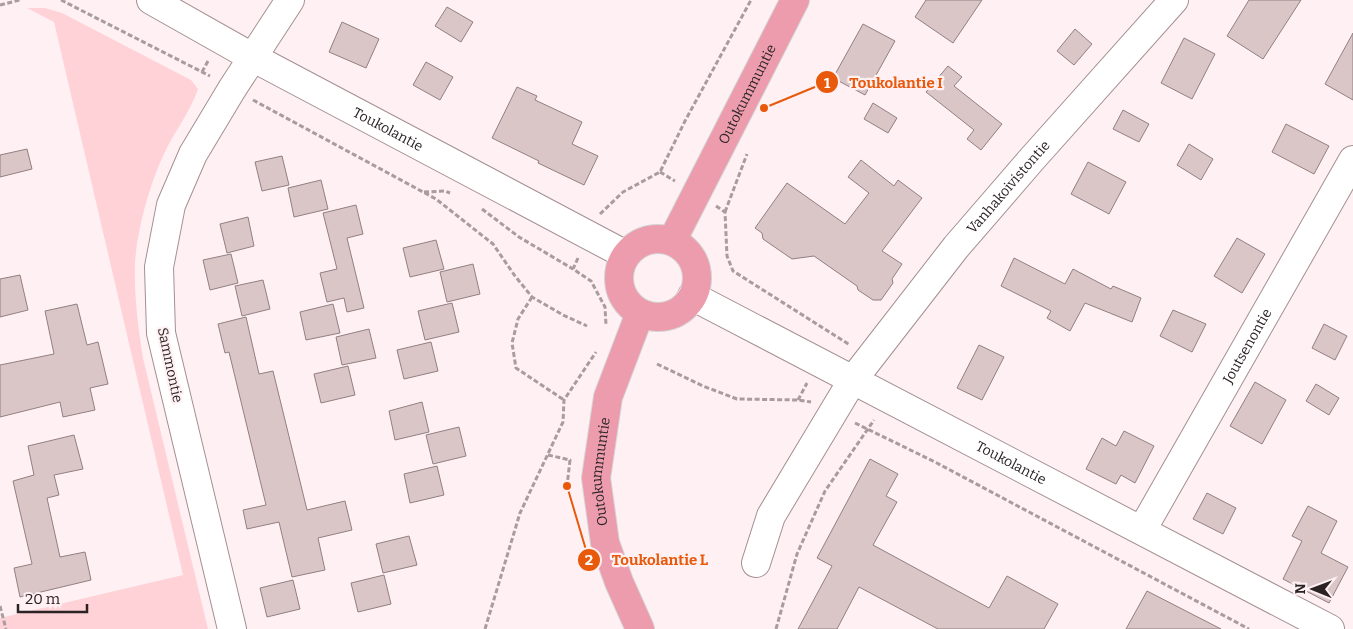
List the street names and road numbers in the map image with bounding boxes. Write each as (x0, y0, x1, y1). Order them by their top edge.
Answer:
street label: Outokummuntie (715, 41, 779, 147)
street label: Toukolantie (350, 104, 426, 155)
street label: Vanhakoivistontie (963, 137, 1053, 237)
street label: Joutsenontie (1219, 305, 1275, 387)
street label: Sammontie (154, 326, 186, 404)
street label: Outokummuntie (588, 416, 613, 527)
street label: Toukolantie (973, 437, 1049, 488)

